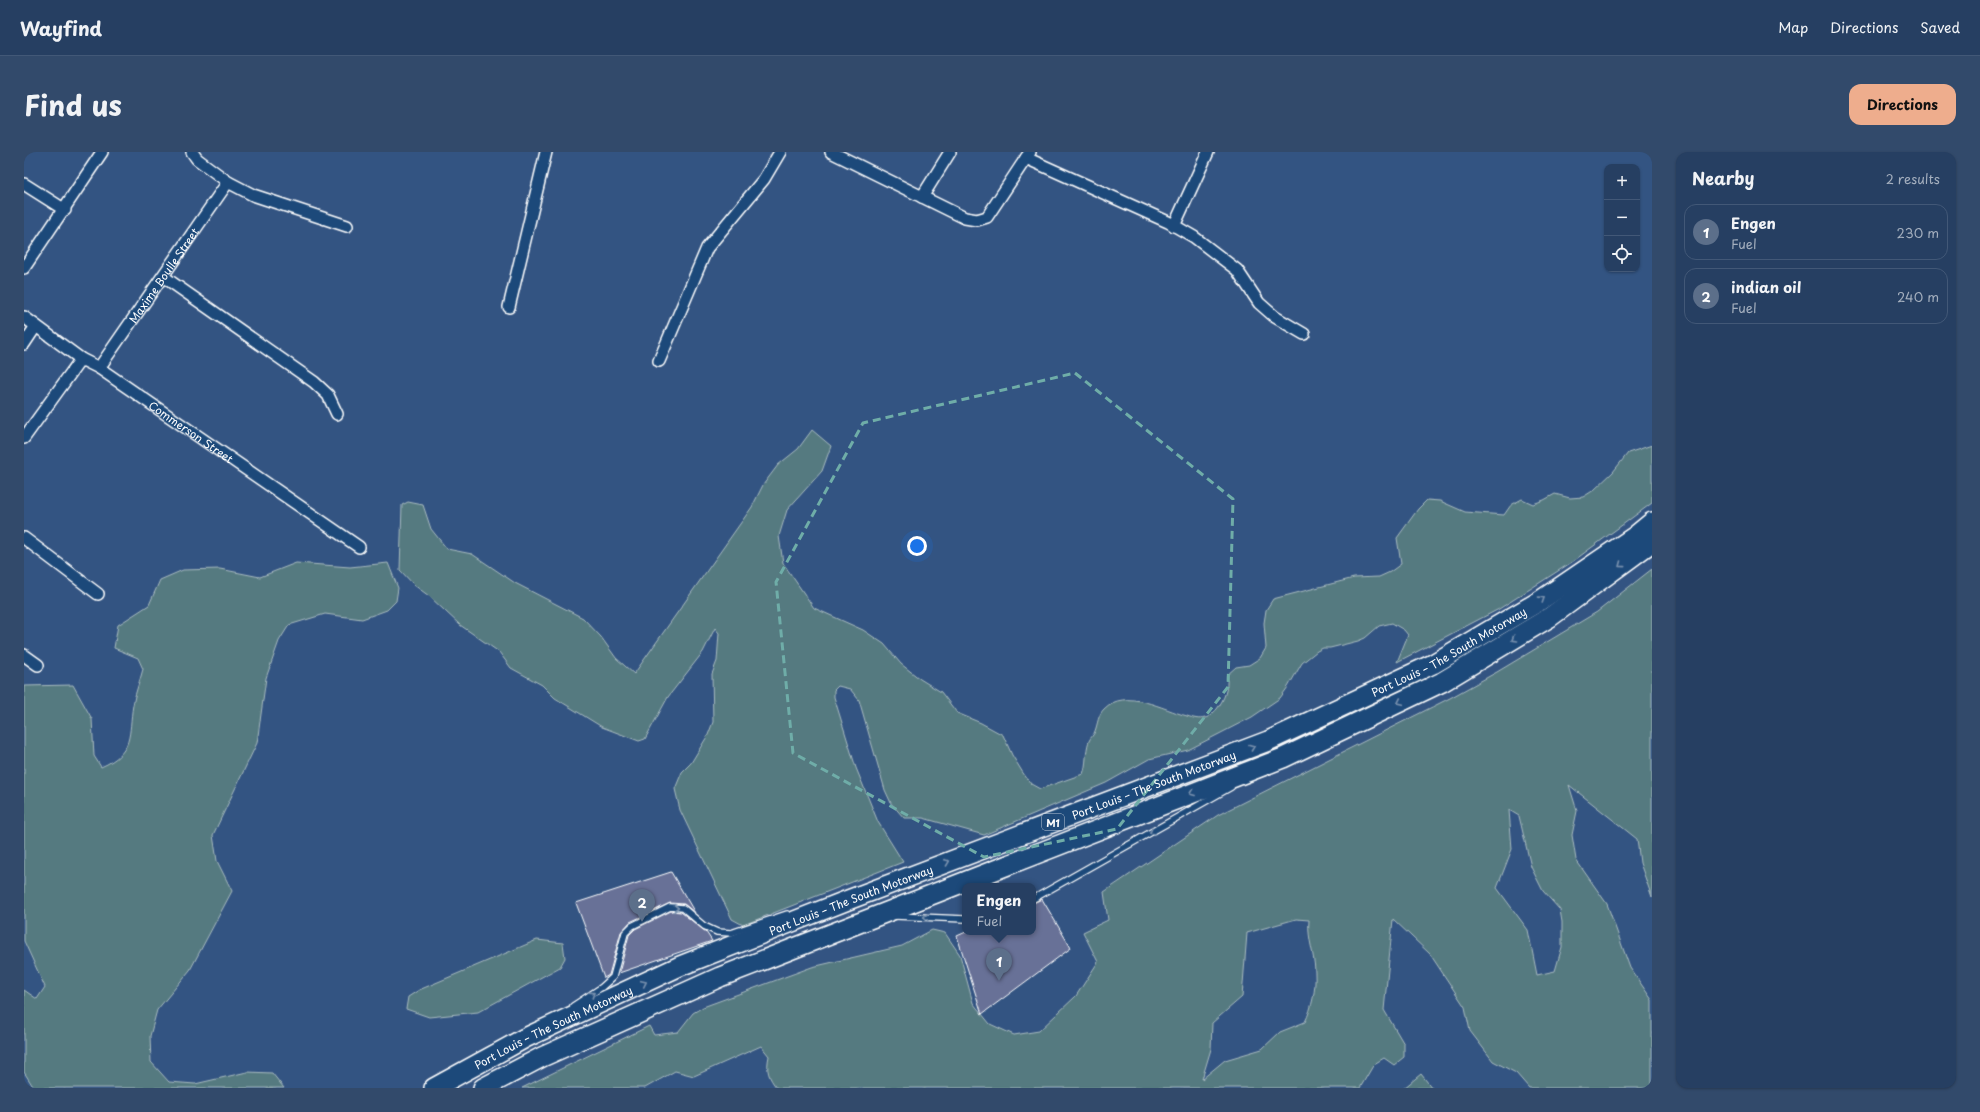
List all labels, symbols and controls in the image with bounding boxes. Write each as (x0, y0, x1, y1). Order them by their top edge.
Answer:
text: Wayfind (20, 14, 102, 42)
text: Map (1778, 17, 1808, 38)
text: Directions (1830, 17, 1898, 38)
text: Saved (1920, 17, 1960, 38)
text: Find us (24, 83, 122, 126)
button: Directions (1849, 84, 1956, 125)
map controls (1604, 164, 1640, 272)
button: + (1604, 164, 1640, 200)
text: Nearby (1692, 165, 1754, 191)
text: 2 results (1886, 169, 1940, 188)
button: − (1604, 200, 1640, 236)
text: Engen (1731, 211, 1776, 234)
text: 1 (1703, 223, 1709, 242)
text: 230 m (1897, 223, 1939, 242)
street label: Maxime Boulle Street (124, 224, 203, 326)
text: Fuel (1731, 234, 1757, 253)
button: locate (1604, 236, 1640, 272)
text: indian oil (1731, 275, 1801, 298)
text: 2 (1701, 287, 1711, 306)
text: 240 m (1897, 287, 1939, 306)
text: Fuel (1731, 298, 1757, 317)
street label: Commerson Street (145, 396, 238, 467)
your location (907, 536, 927, 556)
one-way arrow (1618, 560, 1625, 567)
one-way arrow (1538, 596, 1545, 604)
street label: Port Louis – The South Motorway (1368, 602, 1529, 700)
one-way arrow (1511, 634, 1518, 642)
one-way arrow (1397, 697, 1405, 705)
one-way arrow (1249, 743, 1256, 751)
street label: Port Louis – The South Motorway (1069, 746, 1238, 823)
one-way arrow (1188, 789, 1195, 797)
road number: M1 (1042, 814, 1064, 830)
one-way arrow (1149, 828, 1156, 835)
one-way arrow (944, 859, 951, 867)
street label: Port Louis – The South Motorway (766, 860, 935, 939)
popup (962, 883, 1036, 935)
text: Engen (977, 888, 1021, 911)
pin: 2 (629, 889, 655, 922)
one-way arrow (673, 904, 679, 912)
text: Fuel (977, 911, 1002, 930)
one-way arrow (923, 913, 929, 921)
pin: 1 (986, 948, 1012, 981)
one-way arrow (640, 980, 648, 988)
street label: Port Louis – The South Motorway (471, 981, 635, 1073)
one-way arrow (588, 991, 595, 998)

